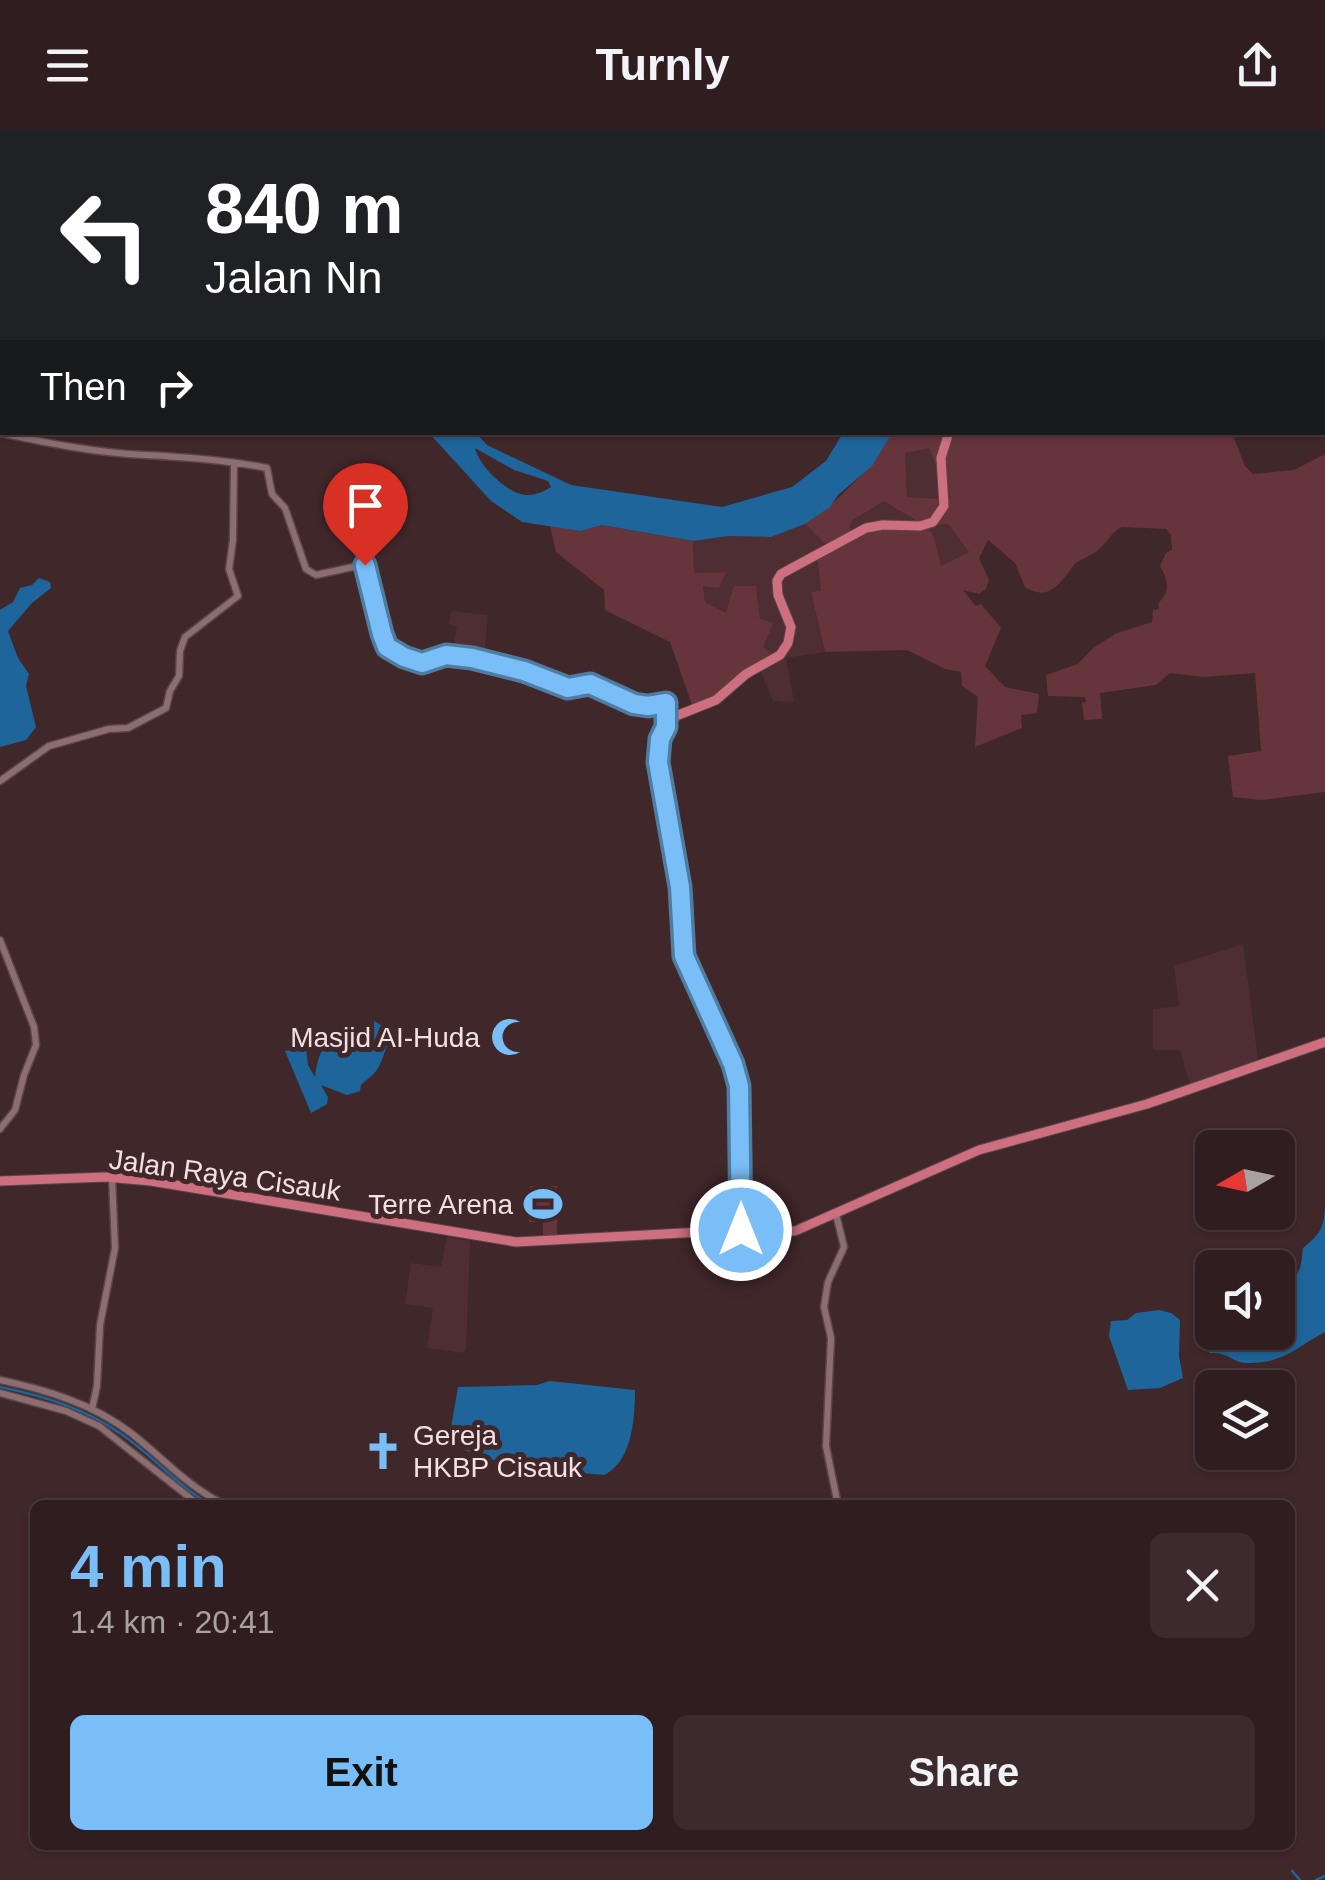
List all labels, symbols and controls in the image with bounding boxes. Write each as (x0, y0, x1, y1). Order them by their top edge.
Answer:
icon: menu (40, 38, 95, 93)
icon: share (1230, 38, 1285, 93)
text: Turnly (595, 39, 730, 90)
icon: left (40, 170, 170, 300)
text: 840 m (205, 170, 403, 248)
text: Jalan Nn (205, 252, 383, 303)
icon: right (147, 360, 202, 415)
text: Then (40, 366, 127, 408)
pin (323, 463, 408, 566)
icon: arrive (338, 478, 393, 533)
mosque icon: Masjid AI-Huda (489, 1016, 531, 1058)
place label: Masjid AI-Huda (290, 1022, 480, 1053)
north arrow (1195, 1130, 1295, 1230)
map controls (1195, 1130, 1295, 1470)
street label: Jalan Raya Cisauk (107, 1143, 344, 1207)
position arrow (689, 1178, 793, 1282)
sports icon: Terre Arena (522, 1183, 564, 1225)
place label: Terre Arena (368, 1189, 513, 1220)
button: sound (1195, 1250, 1295, 1350)
button: layers (1195, 1370, 1295, 1470)
place label: Gereja HKBP Cisauk (413, 1420, 583, 1483)
church icon: Gereja HKBP Cisauk (362, 1430, 404, 1472)
text: 4 min (70, 1533, 227, 1600)
button: close (1150, 1533, 1255, 1638)
text: 1.4 km · 20:41 (70, 1604, 275, 1640)
button: Exit (70, 1715, 653, 1830)
button: Share (673, 1715, 1255, 1830)

